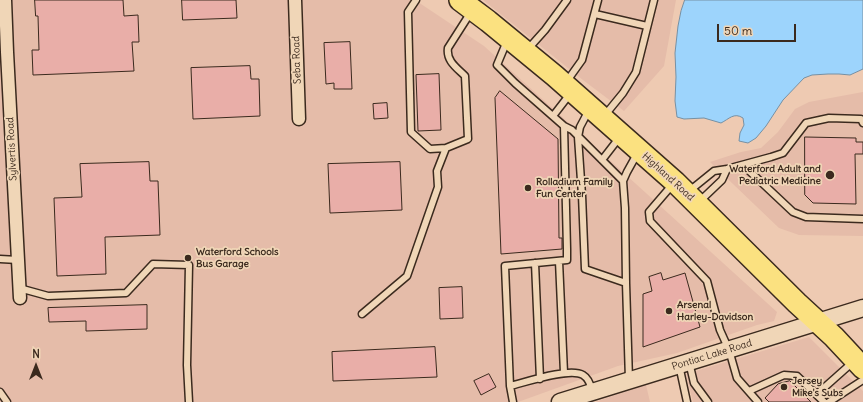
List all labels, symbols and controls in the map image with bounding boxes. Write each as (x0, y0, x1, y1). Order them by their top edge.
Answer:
scale bar (719, 16, 798, 42)
text: 50 m (724, 23, 752, 38)
street label: Seba Road (290, 36, 304, 84)
street label: Sylvertis Road (4, 117, 20, 181)
street label: Highland Road (639, 150, 697, 204)
place label: Waterford Adult and Pediatric Medicine (729, 163, 821, 186)
marker: Waterford Adult and Pediatric Medicine (824, 169, 836, 181)
place label: Rolladium Family Fun Center (536, 176, 613, 200)
marker: Rolladium Family Fun Center (523, 183, 533, 193)
place label: Waterford Schools Bus Garage (196, 246, 279, 270)
marker: Waterford Schools Bus Garage (183, 253, 193, 263)
place label: Arsenal Harley-Davidson (677, 299, 753, 322)
marker: Arsenal Harley-Davidson (664, 306, 674, 316)
street label: Pontiac Lake Road (670, 337, 754, 373)
north arrow (16, 346, 56, 386)
text: N (32, 347, 40, 361)
place label: Jersey Mike's Subs (792, 375, 843, 398)
marker: Jersey Mike's Subs (779, 382, 789, 392)

